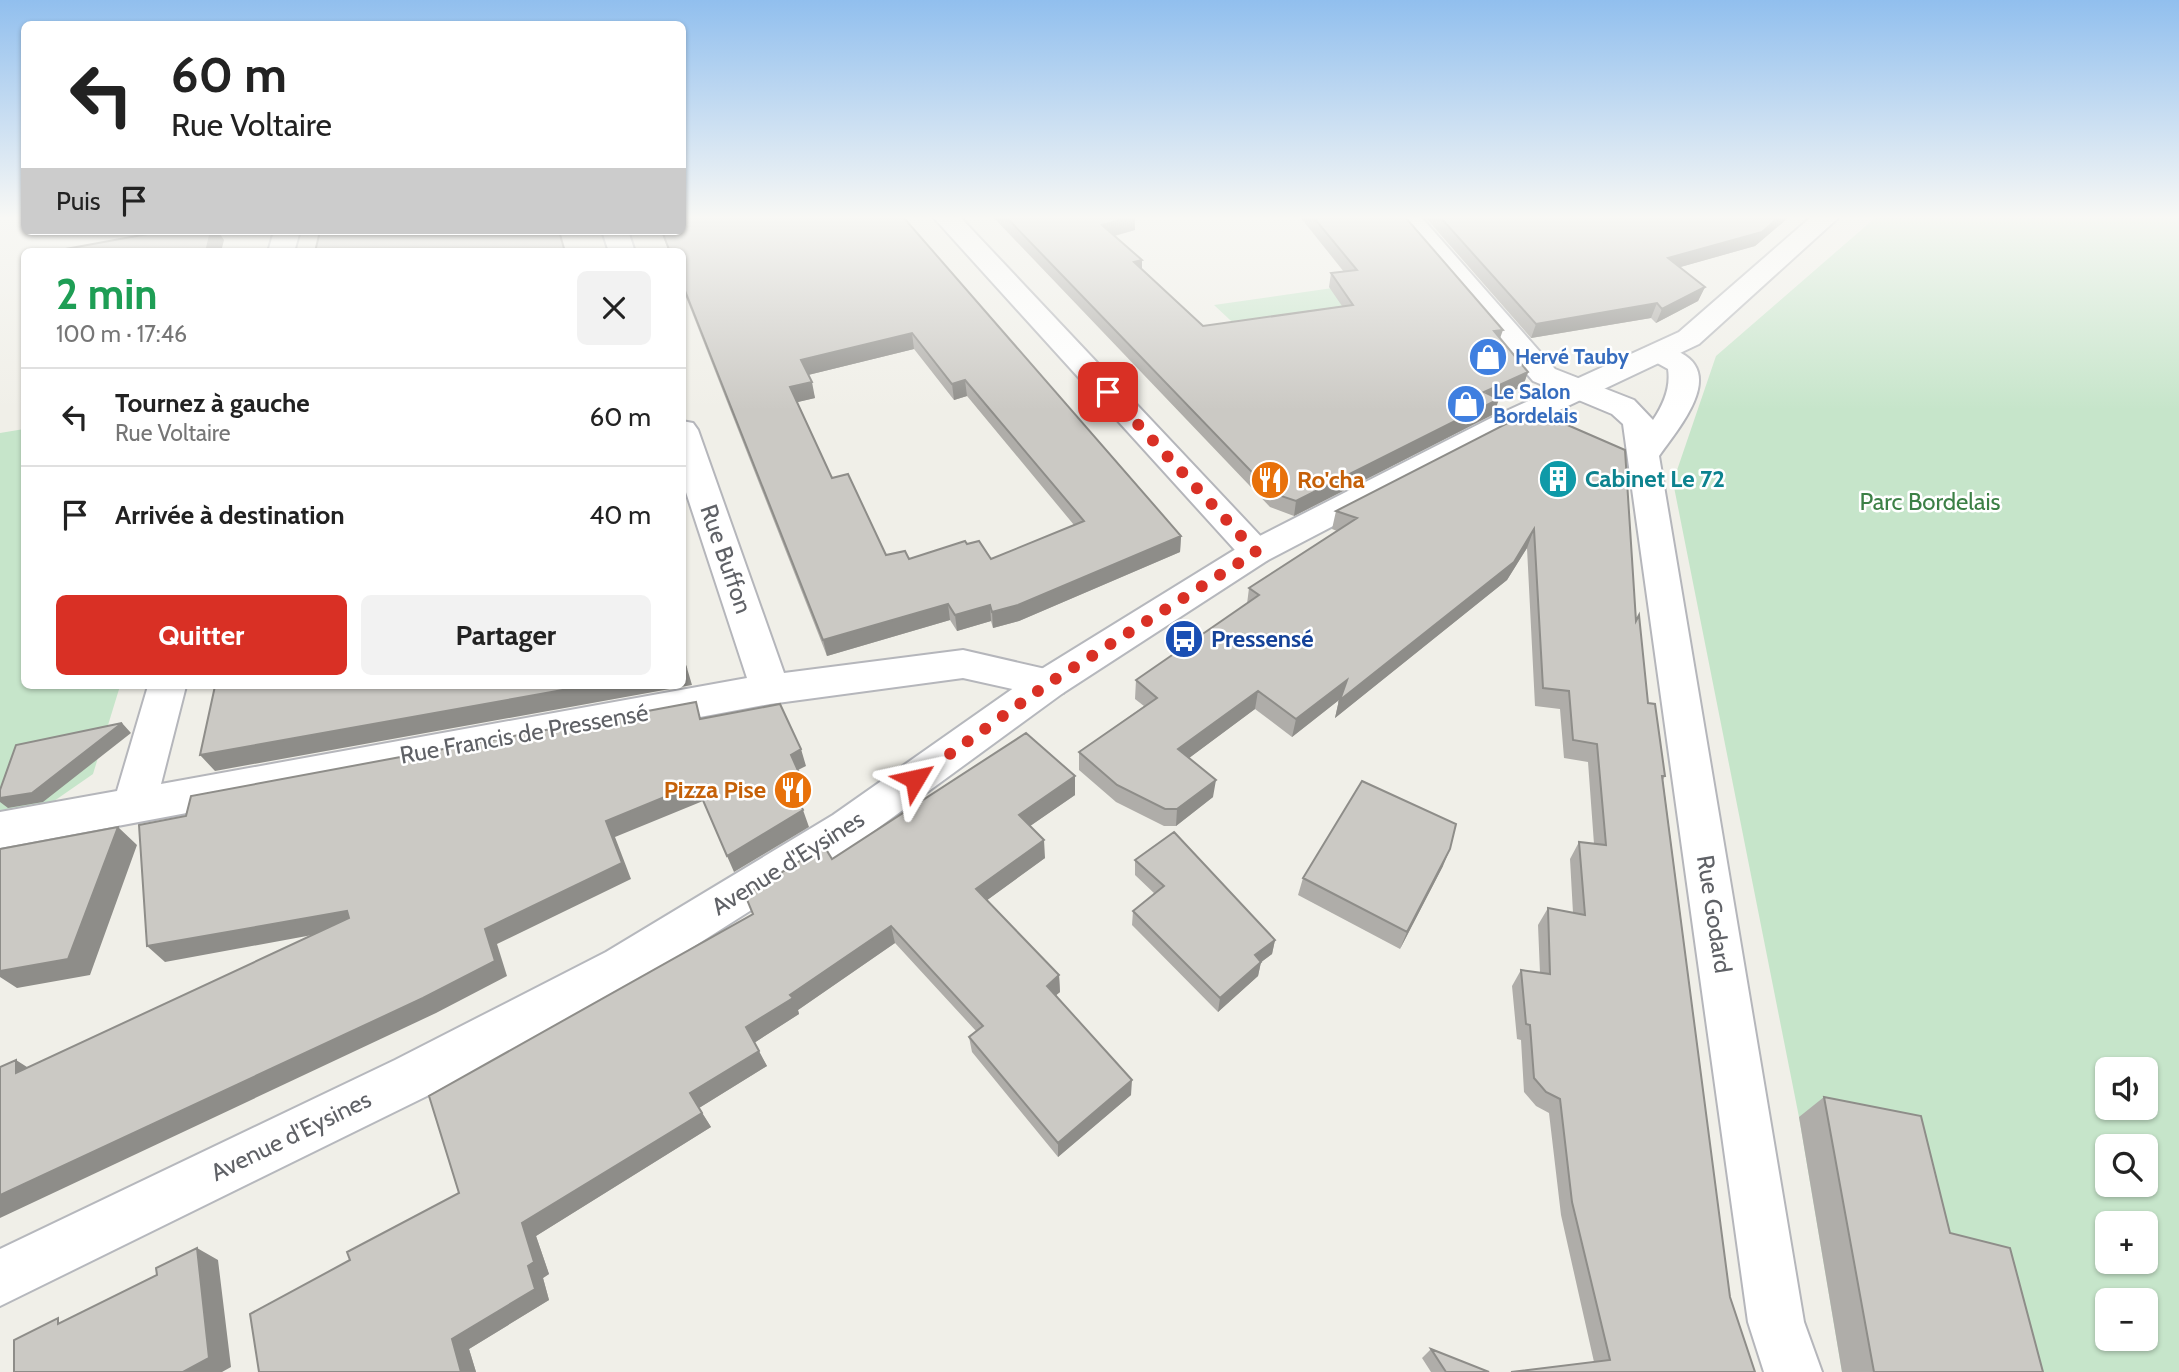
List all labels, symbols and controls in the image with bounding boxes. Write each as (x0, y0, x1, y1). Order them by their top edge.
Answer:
text: 60 m (171, 45, 287, 104)
icon: left (56, 49, 147, 140)
text: Rue Voltaire (171, 105, 332, 144)
icon: arrive (115, 182, 153, 220)
text: Puis (56, 185, 101, 217)
text: 2 min (56, 268, 157, 320)
button: close (577, 271, 651, 345)
text: 100 m · 17:46 (56, 320, 187, 348)
shop icon: Hervé Tauby (1467, 336, 1509, 378)
place label: Hervé Tauby (1515, 344, 1630, 369)
pin (1078, 362, 1138, 422)
icon: arrive (1089, 373, 1127, 411)
place label: Le Salon Bordelais (1493, 379, 1578, 428)
shop icon: Le Salon Bordelais (1445, 383, 1487, 425)
text: Tournez à gauche (115, 387, 310, 419)
icon: left (56, 398, 94, 436)
text: 60 m (589, 401, 651, 433)
text: Rue Voltaire (115, 419, 231, 447)
building icon: Cabinet Le 72 (1537, 458, 1579, 500)
restaurant icon: Ro'cha (1249, 459, 1291, 501)
place label: Cabinet Le 72 (1585, 464, 1725, 493)
place label: Ro'cha (1297, 465, 1365, 494)
park label: Parc Bordelais (1859, 487, 2001, 516)
icon: arrive (56, 496, 94, 534)
text: Arrivée à destination (115, 499, 345, 531)
text: 40 m (589, 499, 651, 531)
street label: Rue Buffon (694, 500, 759, 617)
button: Quitter (56, 595, 347, 675)
button: Partager (361, 595, 651, 675)
bus stop icon: Pressensé (1163, 618, 1205, 660)
place label: Pressensé (1211, 624, 1314, 653)
street label: Rue Francis de Pressensé (398, 697, 650, 770)
position arrow (878, 742, 952, 816)
restaurant icon: Pizza Pise (772, 769, 814, 811)
place label: Pizza Pise (664, 775, 766, 804)
street label: Avenue d'Eysines (706, 804, 869, 921)
street label: Rue Godard (1691, 853, 1738, 975)
map controls (2095, 1057, 2158, 1351)
button: sound (2095, 1057, 2158, 1120)
street label: Avenue d'Eysines (206, 1084, 376, 1187)
button: search (2095, 1134, 2158, 1197)
button: + (2095, 1211, 2158, 1274)
button: − (2095, 1288, 2158, 1351)

